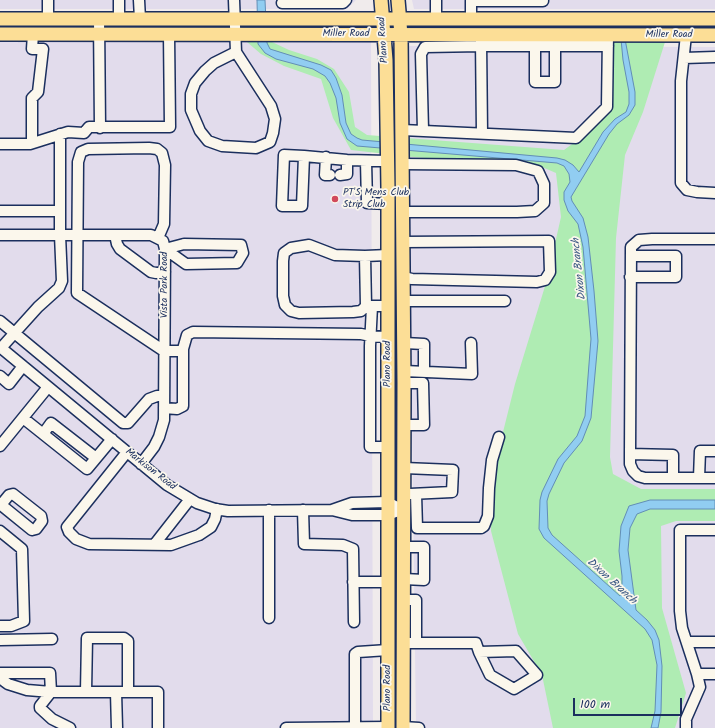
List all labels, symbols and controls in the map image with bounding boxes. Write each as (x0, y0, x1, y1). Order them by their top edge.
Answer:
street label: Plano Road (376, 16, 392, 64)
street label: Miller Road (322, 28, 370, 40)
street label: Miller Road (645, 29, 693, 41)
place label: PT'S Mens Club Strip Club (343, 187, 409, 210)
marker: PT'S Mens Club Strip Club (330, 194, 340, 204)
water label: Dixon Branch (570, 237, 590, 301)
street label: Vista Park Road (159, 252, 171, 318)
street label: Plano Road (382, 341, 394, 387)
street label: Markison Road (122, 446, 178, 494)
water label: Dixon Branch (583, 556, 639, 608)
street label: Plano Road (382, 665, 394, 711)
scale bar (575, 690, 684, 716)
text: 100 m (580, 695, 610, 714)

